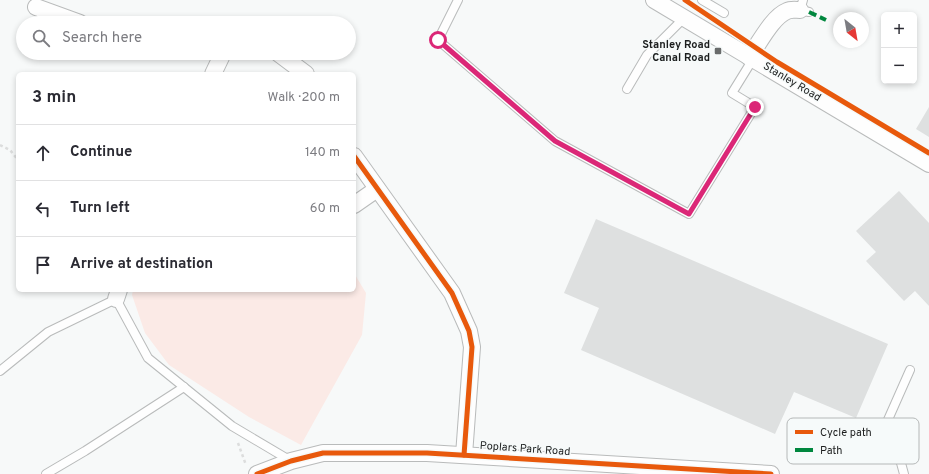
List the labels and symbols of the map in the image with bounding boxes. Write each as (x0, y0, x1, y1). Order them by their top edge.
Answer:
north arrow (833, 12, 869, 48)
route start (429, 31, 447, 49)
place label: Stanley Road Canal Road (642, 38, 710, 65)
marker: Stanley Road Canal Road (713, 46, 723, 56)
street label: Stanley Road (760, 59, 824, 105)
route end (746, 98, 764, 116)
legend (787, 418, 919, 464)
text: Cycle path (820, 426, 872, 440)
street label: Poplars Park Road (479, 439, 571, 459)
text: Path (820, 444, 842, 458)

